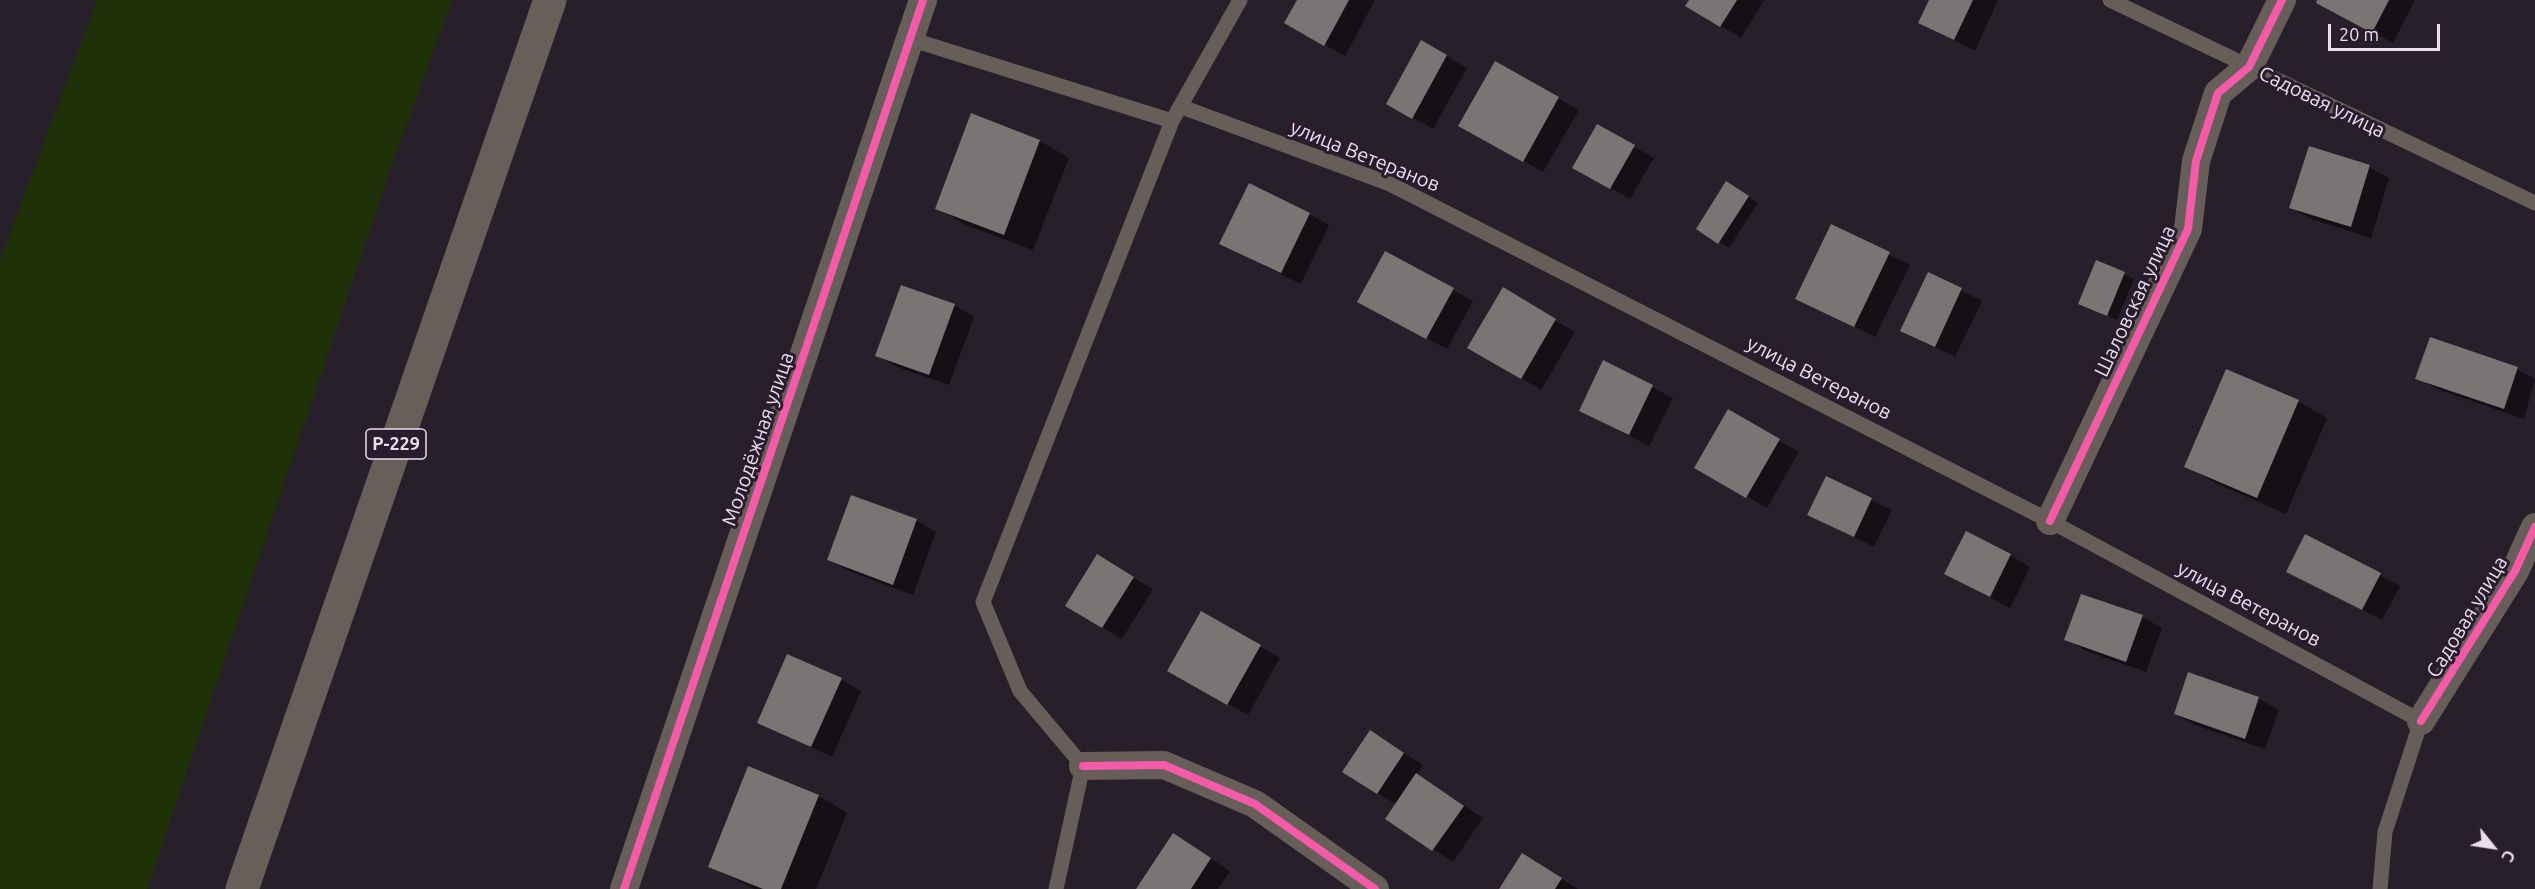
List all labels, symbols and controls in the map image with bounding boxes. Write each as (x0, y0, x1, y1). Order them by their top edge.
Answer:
scale bar (2331, 12, 2444, 50)
text: 20 m (2339, 24, 2379, 44)
street label: Садовая улица (2255, 61, 2389, 143)
street label: улица Ветеранов (1287, 115, 1443, 197)
street label: Шаловская улица (2089, 222, 2181, 380)
street label: улица Ветеранов (1743, 331, 1895, 425)
street label: Молодёжная улица (717, 349, 799, 529)
road number: Р-229 (366, 429, 426, 459)
street label: Садовая улица (2421, 552, 2513, 682)
street label: улица Ветеранов (2173, 556, 2325, 652)
north arrow (2463, 817, 2523, 877)
text: С (2498, 847, 2519, 865)

